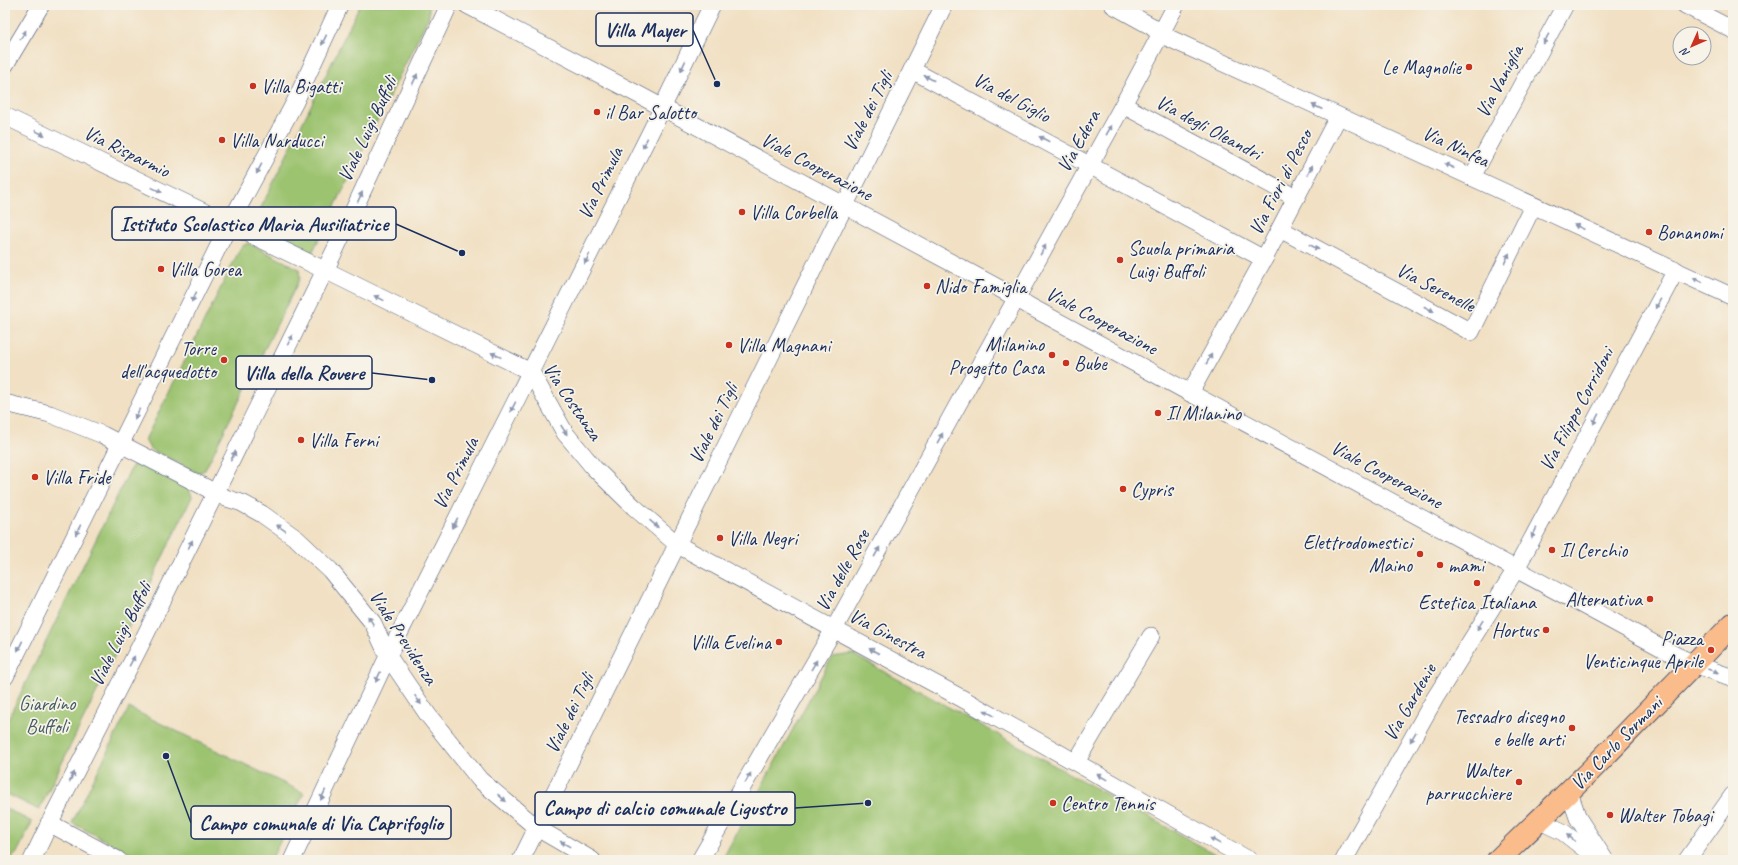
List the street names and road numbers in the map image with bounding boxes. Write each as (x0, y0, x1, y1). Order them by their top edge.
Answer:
street label: Via Vaniglia (1470, 39, 1530, 122)
street label: Viale dei Tigli (837, 65, 899, 155)
street label: Via del Giglio (969, 67, 1056, 129)
street label: Viale Luigi Buffoli (332, 70, 404, 186)
street label: Via degli Oleandri (1152, 89, 1268, 167)
street label: Via Edera (1051, 105, 1106, 177)
street label: Via Risparmio (80, 120, 175, 183)
street label: Via Ninfea (1418, 120, 1495, 174)
street label: Via Fiori di Pesco (1243, 124, 1319, 239)
street label: Viale Cooperazione (757, 127, 878, 207)
street label: Via Primula (572, 141, 630, 223)
street label: Via Serenelle (1392, 257, 1481, 319)
street label: Viale Cooperazione (1042, 281, 1163, 361)
street label: Via Filippo Corridoni (1534, 341, 1620, 475)
street label: Via Costanza (537, 358, 609, 447)
street label: Viale dei Tigli (683, 377, 745, 468)
street label: Via Primula (427, 431, 485, 513)
street label: Viale Cooperazione (1327, 435, 1448, 515)
street label: Via delle Rose (810, 524, 876, 616)
street label: Viale Luigi Buffoli (84, 576, 158, 690)
street label: Viale Previdenza (364, 585, 444, 690)
street label: Via Ginestra (845, 603, 933, 665)
street label: Via Gardenie (1377, 658, 1442, 745)
street label: Viale dei Tigli (539, 667, 601, 758)
street label: Via Carlo Sormani (1565, 689, 1669, 796)

